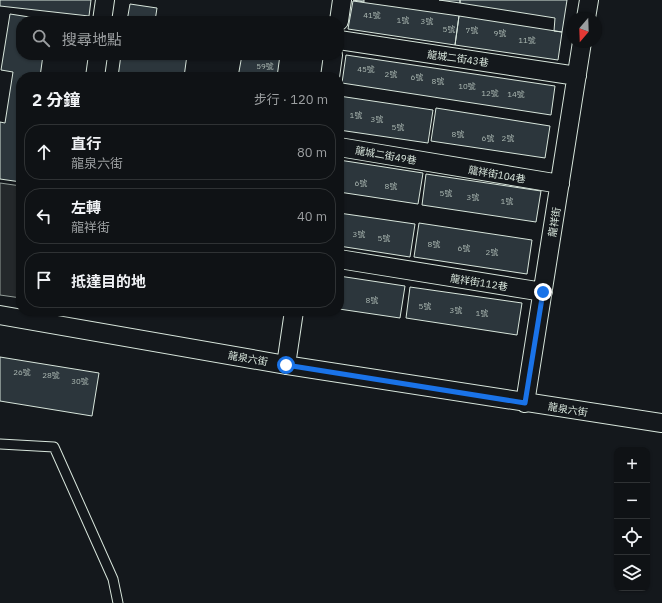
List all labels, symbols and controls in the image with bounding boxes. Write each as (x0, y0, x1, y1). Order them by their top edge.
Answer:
house number: 41號 (363, 10, 381, 20)
north arrow (566, 12, 602, 48)
house number: 1號 (397, 15, 409, 25)
search box (16, 16, 344, 60)
house number: 3號 (421, 16, 433, 26)
house number: 5號 (443, 24, 455, 34)
house number: 7號 (466, 25, 478, 35)
icon: search (30, 27, 52, 49)
house number: 9號 (494, 28, 506, 38)
text: 搜尋地點 (62, 30, 122, 49)
house number: 11號 (518, 35, 536, 45)
street label: 龍城二街43巷 (426, 48, 490, 69)
house number: 59號 (256, 61, 274, 71)
house number: 45號 (357, 64, 375, 74)
house number: 2號 (385, 69, 397, 79)
house number: 6號 (411, 72, 423, 82)
house number: 8號 (432, 76, 444, 86)
house number: 10號 (458, 81, 476, 91)
house number: 12號 (481, 88, 499, 98)
text: 2 分鐘 (32, 89, 80, 111)
house number: 14號 (507, 89, 525, 99)
text: 步行 · 120 m (254, 91, 328, 108)
house number: 1號 (350, 110, 362, 120)
house number: 3號 (371, 114, 383, 124)
house number: 5號 (392, 122, 404, 132)
house number: 8號 (452, 129, 464, 139)
house number: 6號 (482, 133, 494, 143)
house number: 2號 (502, 133, 514, 143)
text: 直行 (71, 134, 101, 153)
icon: ahead (33, 141, 55, 163)
text: 80 m (297, 144, 327, 161)
street label: 龍城二街49巷 (354, 144, 418, 167)
text: 龍泉六街 (71, 155, 123, 172)
street label: 龍祥街104巷 (467, 163, 527, 186)
house number: 6號 (355, 178, 367, 188)
house number: 8號 (385, 181, 397, 191)
house number: 5號 (440, 188, 452, 198)
house number: 3號 (467, 192, 479, 202)
house number: 1號 (501, 196, 513, 206)
text: 左轉 (71, 198, 101, 217)
icon: left (33, 205, 55, 227)
street label: 龍祥街 (546, 206, 563, 238)
text: 40 m (297, 208, 327, 225)
text: 龍祥街 (71, 219, 110, 236)
house number: 3號 (353, 229, 365, 239)
house number: 5號 (378, 233, 390, 243)
house number: 8號 (428, 239, 440, 249)
house number: 6號 (458, 243, 470, 253)
house number: 2號 (486, 247, 498, 257)
icon: arrive (33, 269, 55, 291)
text: 抵達目的地 (71, 272, 146, 291)
street label: 龍祥街112巷 (449, 272, 509, 293)
route end (534, 283, 552, 301)
house number: 8號 (366, 295, 378, 305)
house number: 5號 (419, 301, 431, 311)
house number: 3號 (450, 305, 462, 315)
house number: 1號 (476, 308, 488, 318)
street label: 龍泉六街 (227, 349, 269, 368)
route start (277, 356, 295, 374)
house number: 26號 (13, 367, 31, 377)
house number: 28號 (42, 370, 60, 380)
house number: 30號 (71, 376, 89, 386)
street label: 龍泉六街 (547, 400, 589, 419)
map controls (614, 447, 650, 591)
button: + (614, 447, 650, 483)
button: − (614, 483, 650, 519)
button: locate (614, 519, 650, 555)
button: layers (614, 555, 650, 591)

